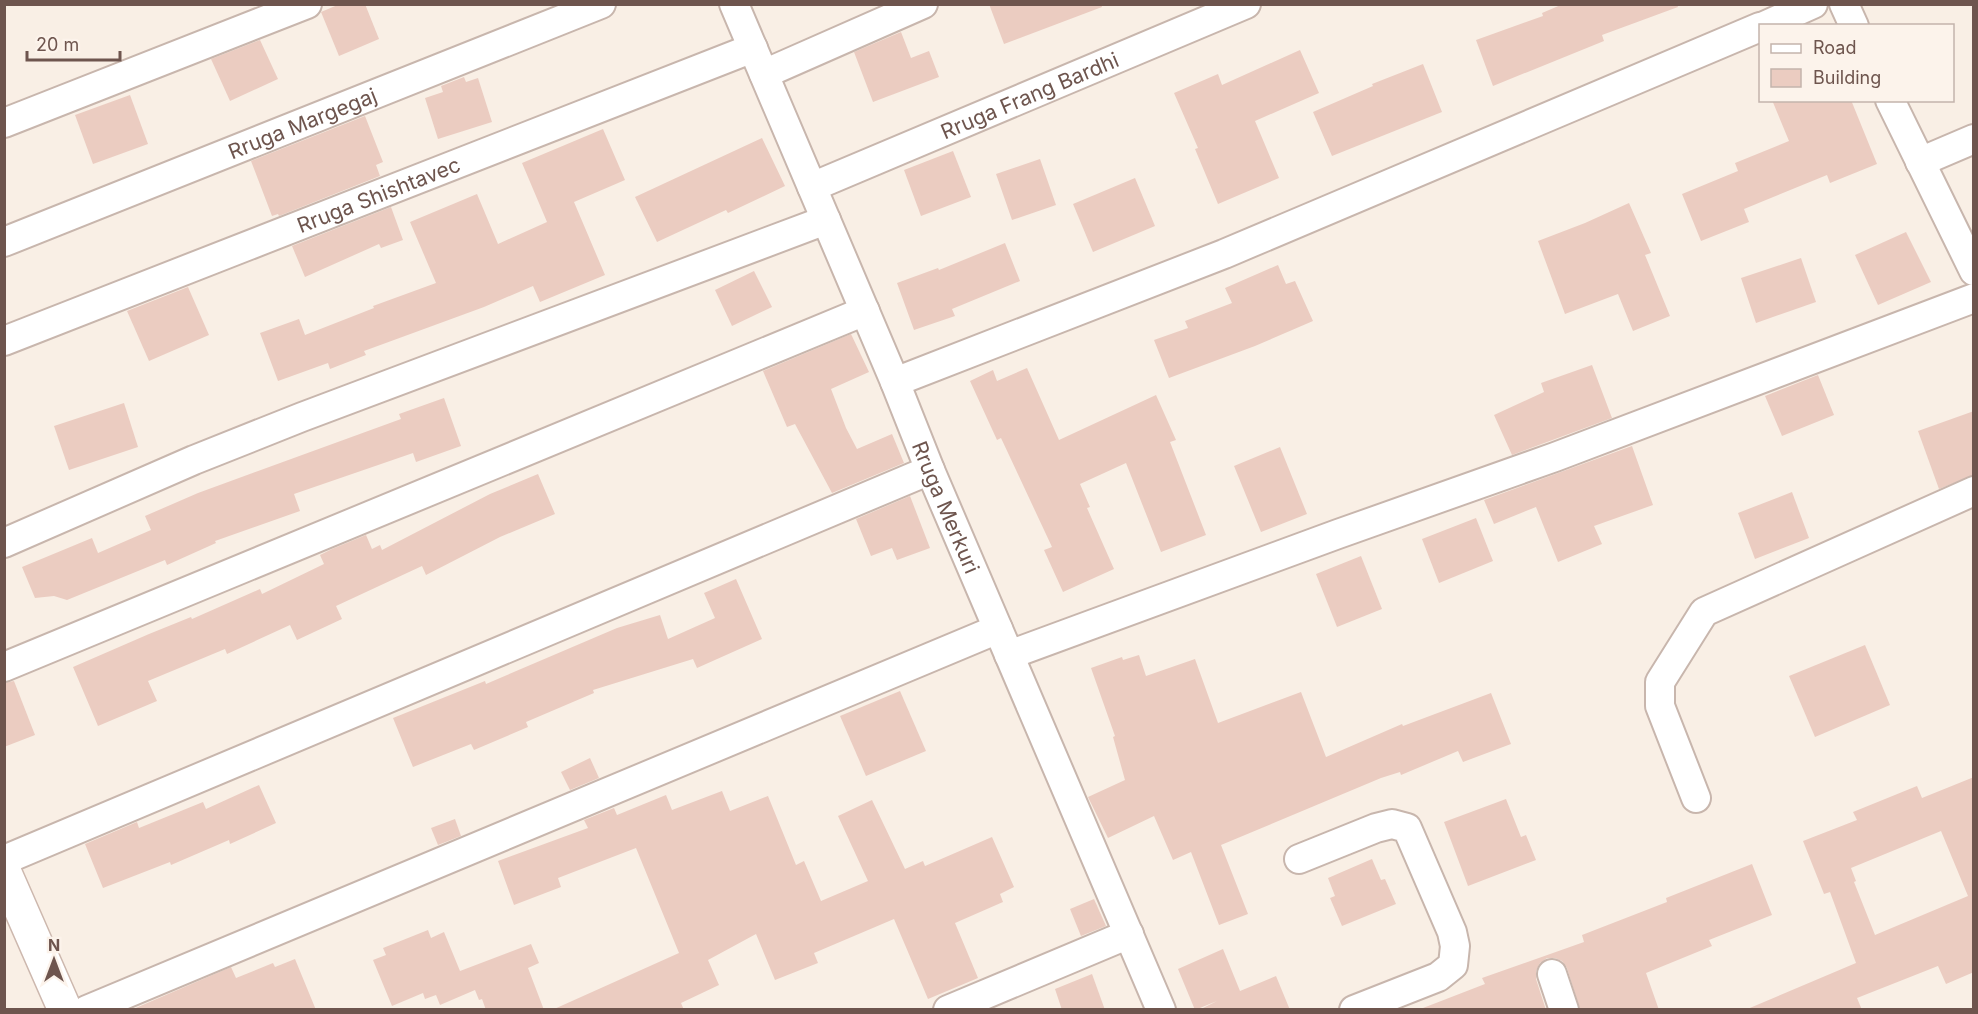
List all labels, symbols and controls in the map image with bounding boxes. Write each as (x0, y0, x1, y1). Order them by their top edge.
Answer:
scale bar (27, 24, 120, 62)
legend (1759, 24, 1954, 102)
text: 20 m (36, 34, 79, 55)
text: Road (1813, 37, 1856, 58)
street label: Rruga Frang Bardhi (937, 47, 1122, 144)
text: Building (1813, 67, 1881, 88)
street label: Rruga Margegaj (224, 82, 380, 164)
street label: Rruga Shishtavec (293, 151, 464, 238)
street label: Rruga Merkuri (907, 437, 985, 577)
north arrow (24, 930, 84, 990)
text: N (48, 935, 60, 955)

